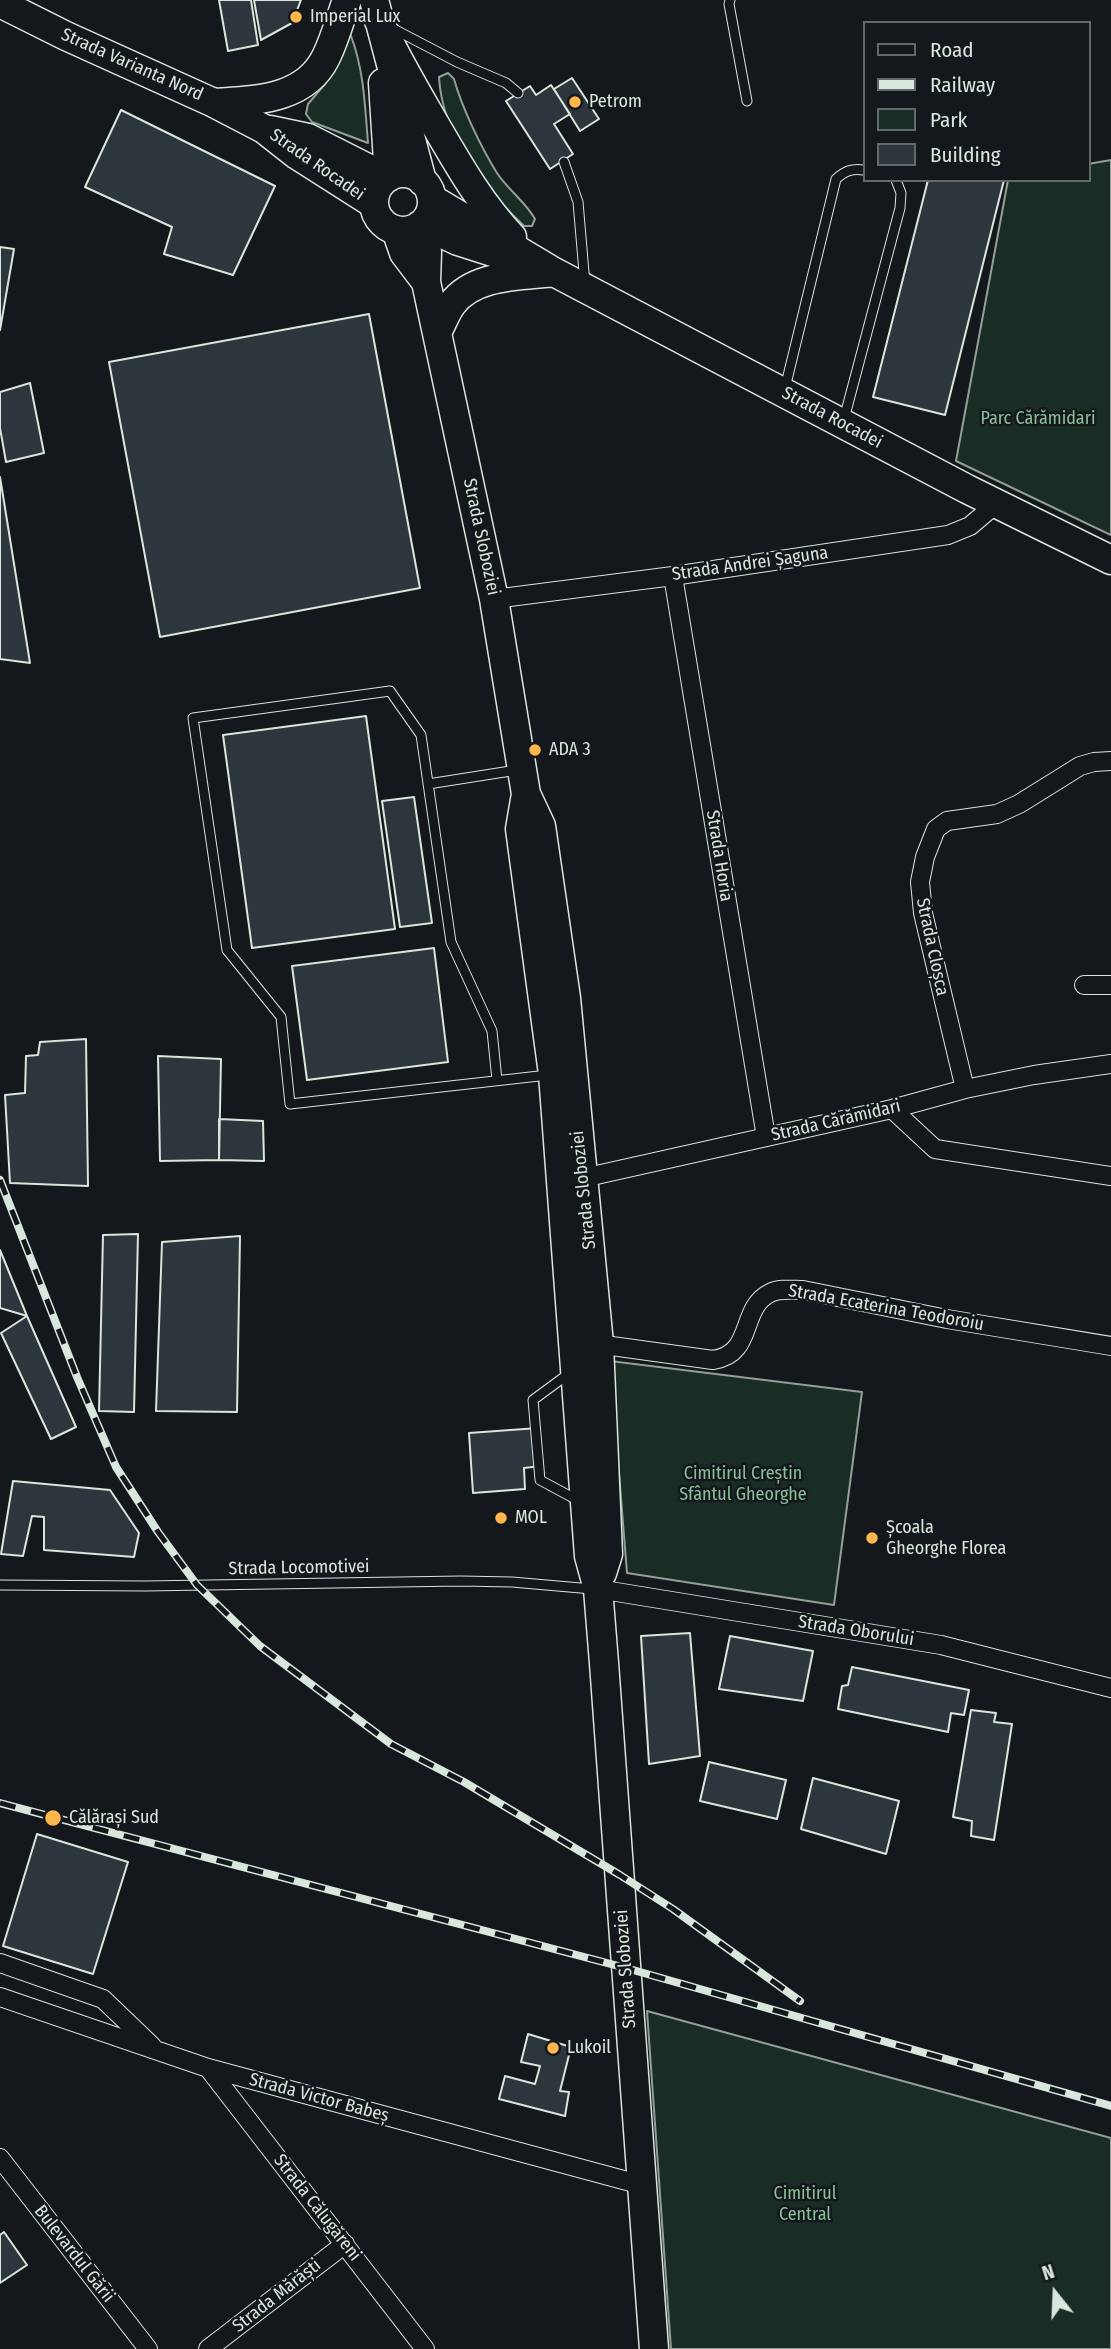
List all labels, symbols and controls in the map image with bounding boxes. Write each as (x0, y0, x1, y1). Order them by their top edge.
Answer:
place label: Imperial Lux (310, 6, 400, 28)
marker: Imperial Lux (288, 9, 304, 25)
legend (862, 21, 1090, 182)
street label: Strada Varianta Nord (58, 24, 206, 106)
text: Road (930, 37, 974, 63)
text: Railway (930, 72, 995, 98)
place label: Petrom (589, 91, 642, 113)
marker: Petrom (567, 94, 583, 110)
text: Park (930, 107, 967, 133)
street label: Strada Rocadei (266, 124, 368, 206)
text: Building (930, 142, 1001, 168)
street label: Strada Rocadei (778, 383, 886, 453)
park label: Parc Cărămidari (980, 408, 1096, 430)
street label: Strada Sloboziei (458, 477, 504, 597)
street label: Strada Andrei Șaguna (670, 542, 830, 586)
place label: ADA 3 (549, 739, 591, 761)
marker: ADA 3 (527, 742, 543, 758)
street label: Strada Horia (701, 809, 737, 903)
street label: Strada Cloșca (911, 896, 953, 998)
street label: Strada Cărămidari (769, 1096, 903, 1146)
street label: Strada Sloboziei (567, 1130, 601, 1250)
street label: Strada Ecaterina Teodoroiu (786, 1280, 986, 1336)
park label: Cimitirul Creștin Sfântul Gheorghe (679, 1463, 807, 1506)
place label: MOL (515, 1507, 547, 1529)
marker: MOL (493, 1510, 509, 1526)
place label: Școala Gheorghe Florea (886, 1517, 1006, 1560)
marker: Școala Gheorghe Florea (864, 1530, 880, 1546)
street label: Strada Locomotivei (228, 1556, 370, 1580)
street label: Strada Oborului (797, 1611, 915, 1651)
place label: Călărași Sud (69, 1807, 159, 1829)
marker: Călărași Sud (43, 1808, 63, 1828)
street label: Strada Sloboziei (611, 1909, 641, 2029)
place label: Lukoil (567, 2037, 611, 2059)
marker: Lukoil (545, 2040, 561, 2056)
street label: Strada Victor Babeș (247, 2069, 391, 2127)
street label: Strada Călugăreni (269, 2150, 365, 2266)
park label: Cimitirul Central (774, 2183, 836, 2226)
street label: Bulevardul Gării (29, 2201, 119, 2307)
street label: Strada Mărăști (229, 2255, 325, 2337)
north arrow (1020, 2258, 1090, 2328)
text: N (1039, 2260, 1057, 2285)

